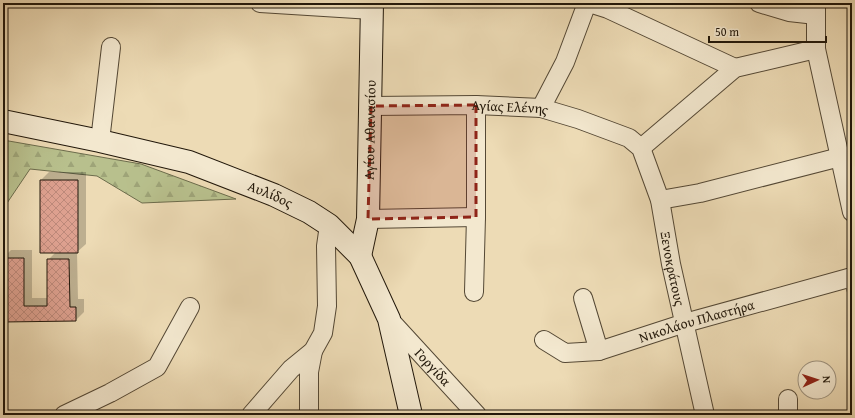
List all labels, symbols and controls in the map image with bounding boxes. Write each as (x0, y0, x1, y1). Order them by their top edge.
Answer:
scale bar (709, 18, 826, 44)
text: 50 m (715, 23, 739, 40)
street label: Αγίου Αθανασίου (359, 80, 381, 180)
street label: Αγίας Ελένης (471, 95, 551, 120)
street label: Αυλίδος (245, 176, 296, 213)
street label: Ξενοκράτους (656, 230, 690, 308)
street label: Νικολάου Πλαστήρα (636, 294, 757, 347)
street label: Γοργίδα (410, 343, 456, 391)
north arrow (797, 360, 837, 400)
text: N (819, 375, 835, 384)

